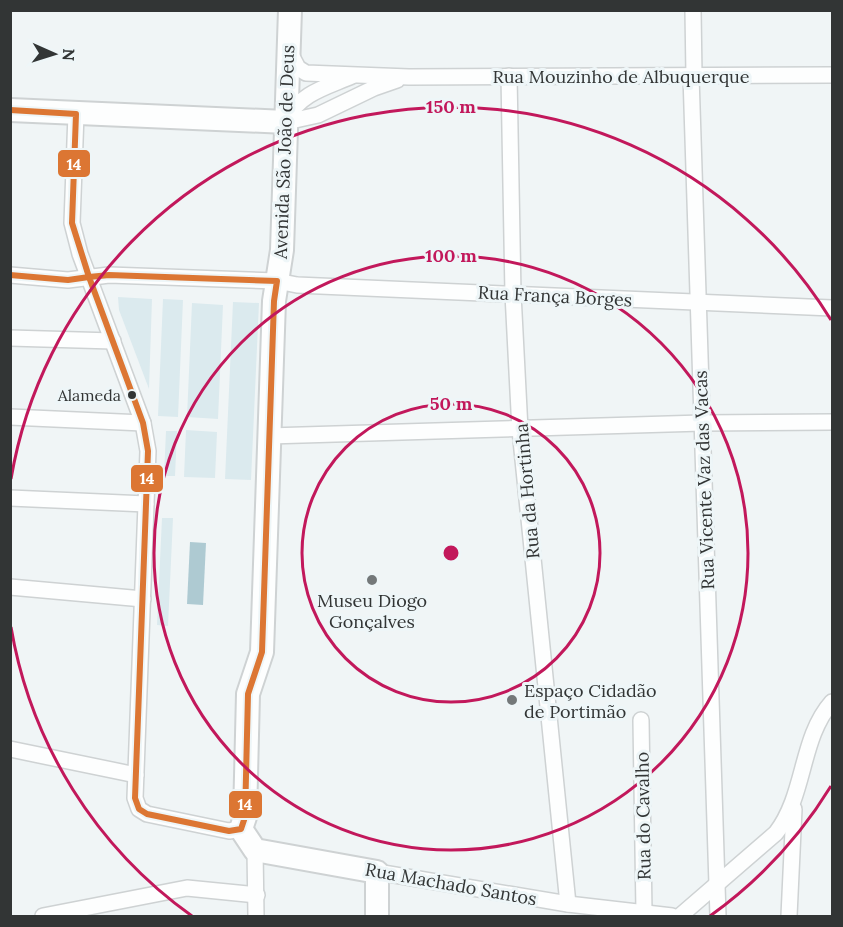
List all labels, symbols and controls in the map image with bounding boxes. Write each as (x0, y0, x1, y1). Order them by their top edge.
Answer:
north arrow (24, 24, 84, 84)
street label: Avenida São João de Deus (269, 44, 299, 261)
text: N (59, 48, 79, 61)
street label: Rua Mouzinho de Albuquerque (492, 65, 750, 88)
text: 150 m (426, 95, 476, 118)
line badge: 14 (57, 149, 91, 178)
text: 14 (66, 154, 82, 174)
text: 100 m (425, 244, 477, 267)
street label: Rua França Borges (477, 280, 633, 312)
street label: Rua Vicente Vaz das Vacas (689, 370, 719, 590)
place label: Alameda (57, 385, 121, 405)
marker: Alameda (126, 389, 138, 401)
text: 50 m (430, 392, 473, 415)
street label: Rua da Hortinha (510, 422, 544, 560)
line badge: 14 (130, 464, 164, 493)
text: 14 (139, 468, 155, 488)
centre of rings (441, 543, 461, 563)
marker: Museu Diogo Gonçalves (365, 573, 379, 587)
place label: Museu Diogo Gonçalves (317, 589, 427, 633)
place label: Espaço Cidadão de Portimão (524, 679, 657, 723)
marker: Espaço Cidadão de Portimão (505, 693, 519, 707)
street label: Rua do Cavalho (630, 752, 656, 880)
line badge: 14 (228, 790, 263, 819)
text: 14 (237, 794, 253, 814)
street label: Rua Machado Santos (363, 858, 539, 910)

